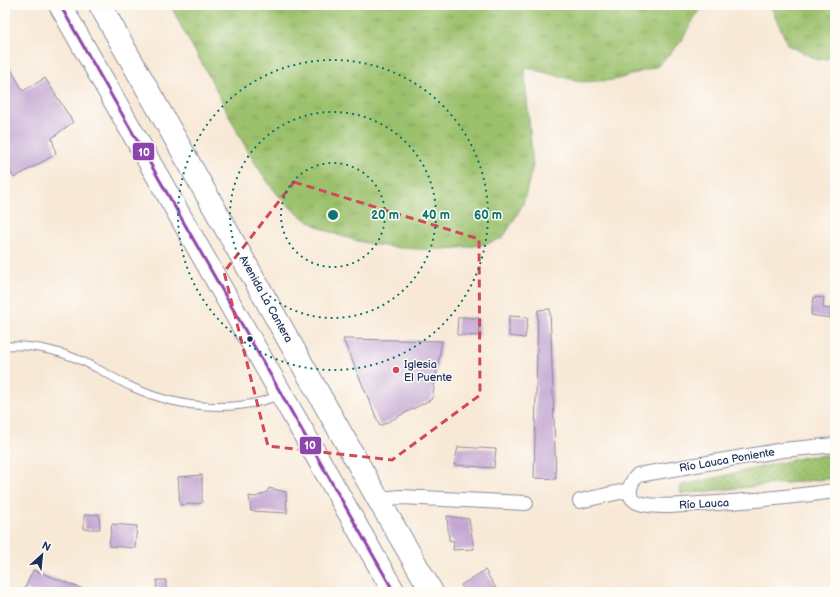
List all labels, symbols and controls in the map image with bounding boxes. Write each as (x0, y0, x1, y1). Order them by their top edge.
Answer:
line badge: 10 (132, 142, 155, 161)
text: 10 (138, 146, 150, 159)
centre of rings (326, 208, 340, 222)
text: 20 m (371, 208, 399, 223)
text: 40 m (422, 208, 450, 223)
text: 60 m (474, 208, 502, 223)
street label: Avenida La Cantera (237, 253, 295, 345)
unlabelled marker (245, 334, 255, 344)
place label: Iglesia El Puente (404, 358, 452, 384)
marker: Iglesia El Puente (391, 365, 401, 375)
line badge: 10 (299, 436, 322, 455)
text: 10 (304, 439, 316, 452)
street label: Río Lauca Poniente (678, 445, 776, 475)
street label: Río Lauca (679, 496, 729, 512)
north arrow (22, 535, 62, 575)
text: N (40, 539, 53, 554)

